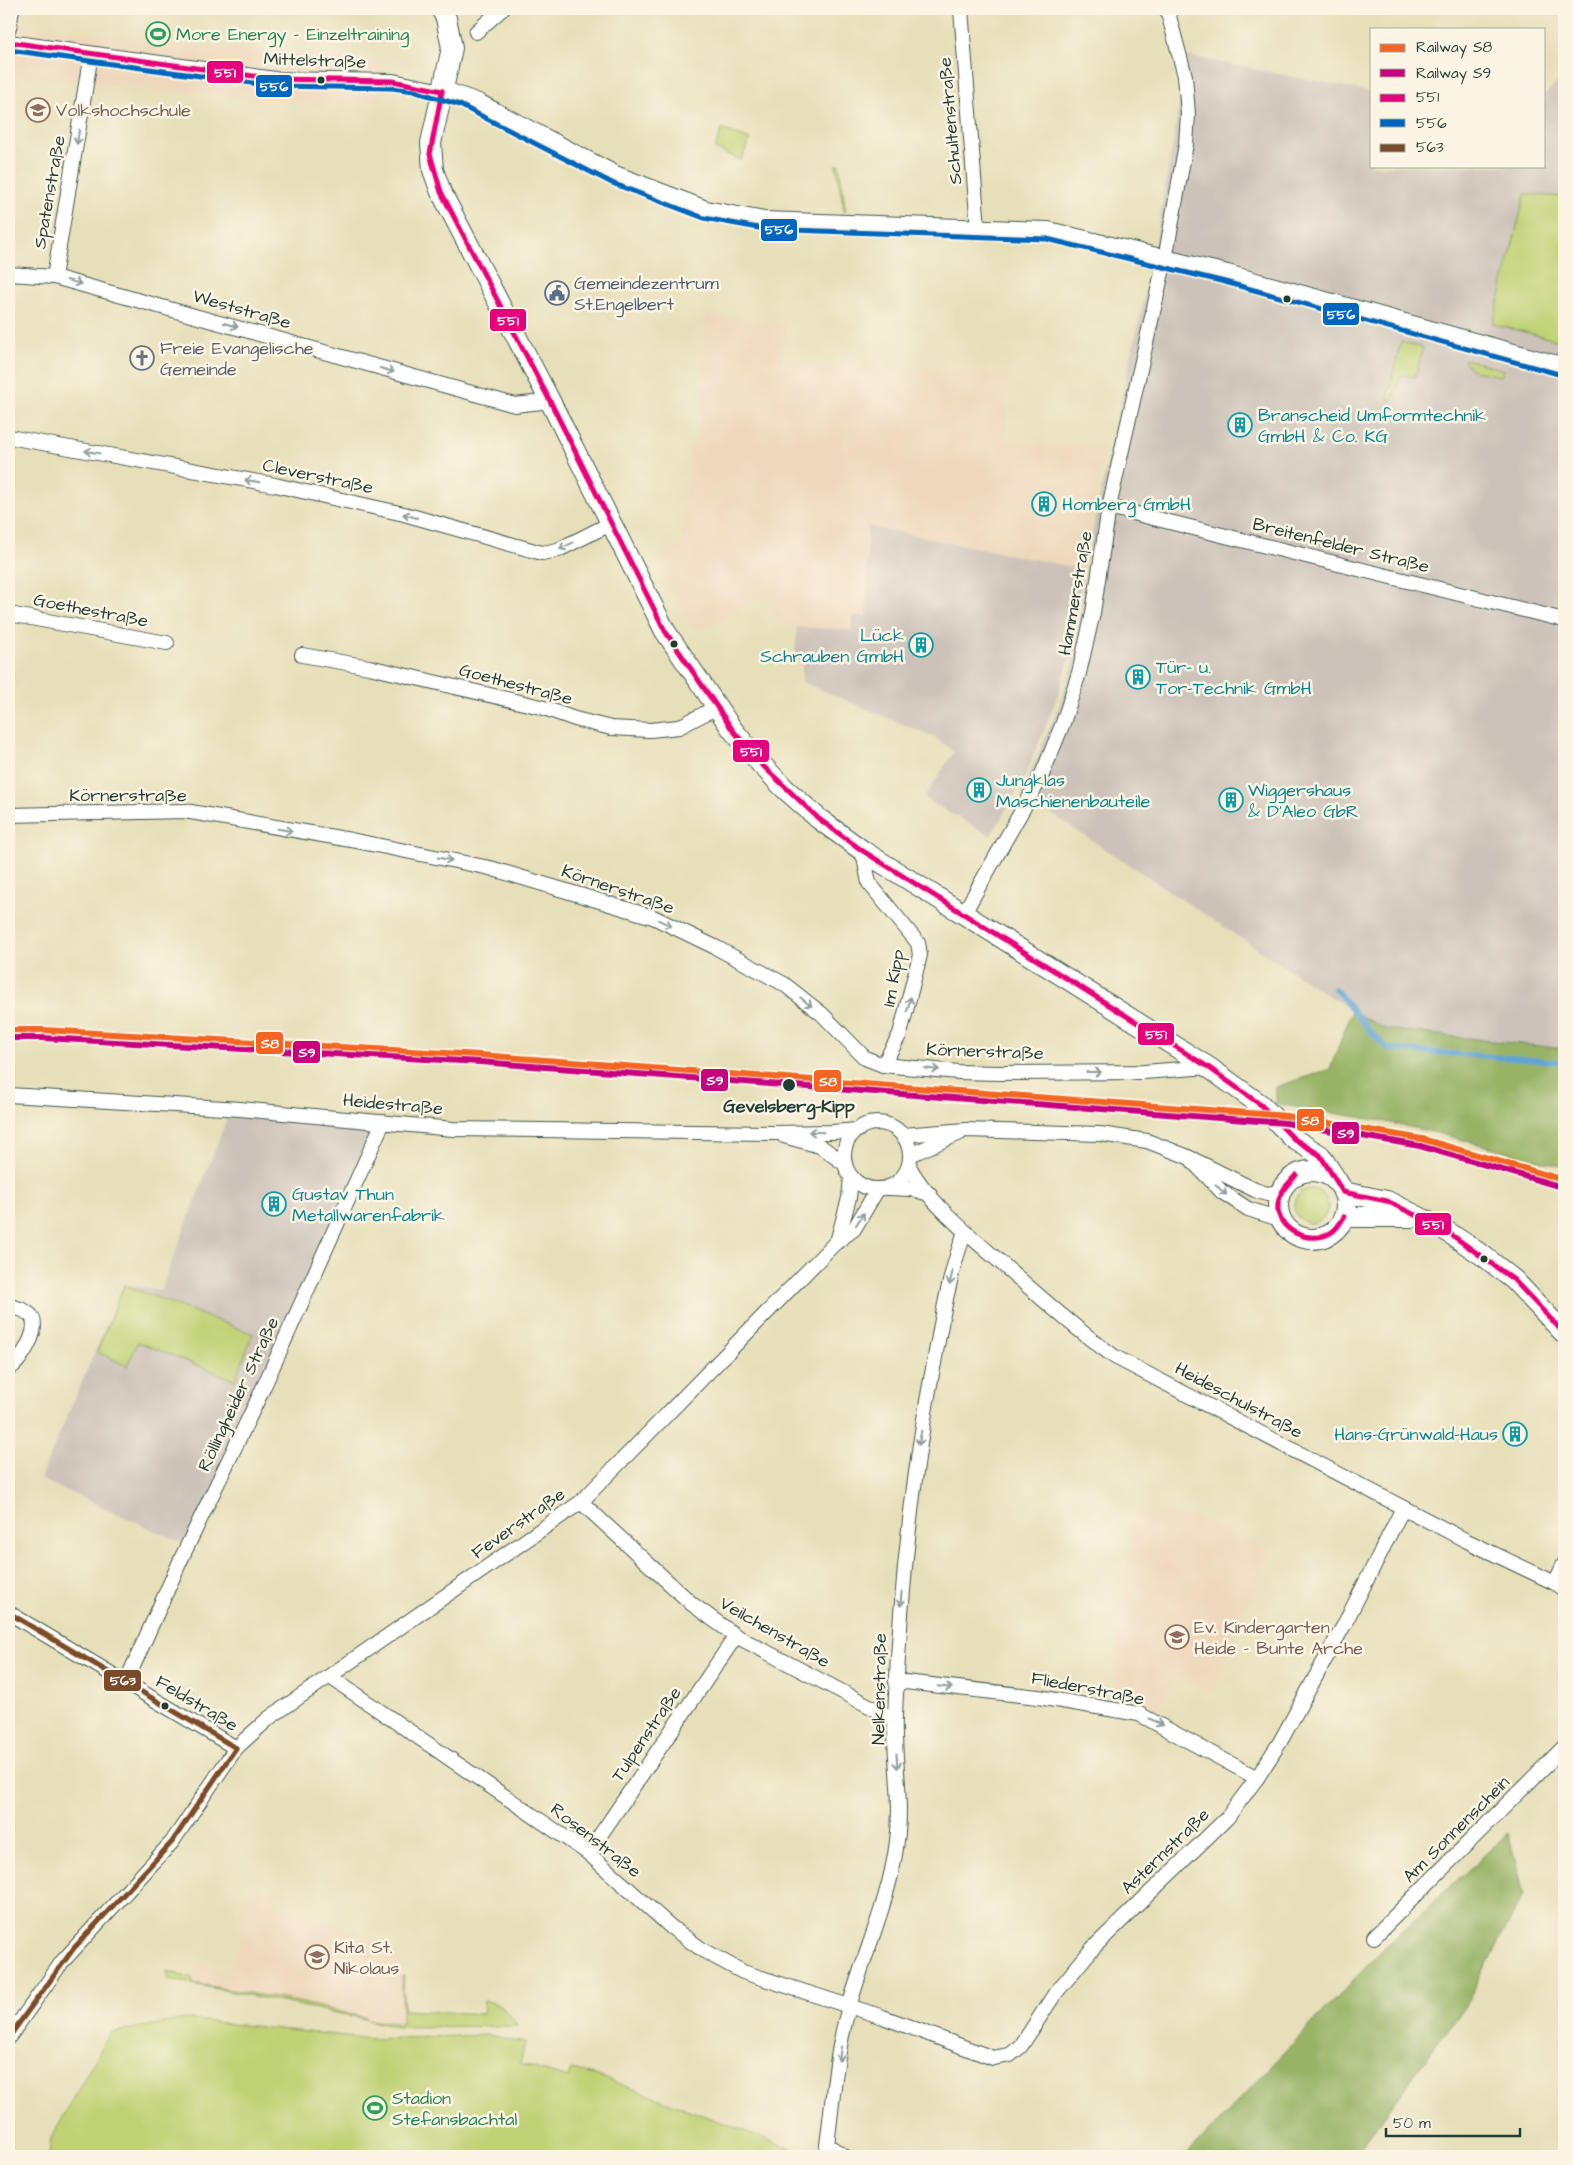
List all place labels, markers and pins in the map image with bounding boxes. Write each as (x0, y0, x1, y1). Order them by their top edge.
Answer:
sports icon: More Energy - Einzeltraining (145, 21, 171, 47)
place label: More Energy - Einzeltraining (176, 22, 409, 48)
unlabelled marker (316, 75, 326, 85)
school or university icon: Volkshochschule (25, 97, 51, 123)
place label: Volkshochschule (56, 98, 191, 123)
place label: Gemeindezentrum St.Engelbert (574, 271, 719, 318)
public building icon: Gemeindezentrum St.Engelbert (544, 280, 570, 306)
unlabelled marker (1282, 294, 1292, 304)
place label: Freie Evangelische Gemeinde (160, 336, 314, 382)
church icon: Freie Evangelische Gemeinde (129, 345, 155, 371)
place label: Branscheid Umformtechnik GmbH & Co. KG (1258, 403, 1486, 449)
building icon: Branscheid Umformtechnik GmbH & Co. KG (1227, 412, 1253, 438)
building icon: Homberg GmbH (1031, 491, 1057, 517)
place label: Homberg GmbH (1062, 492, 1191, 518)
place label: Lück Schrauben GmbH (760, 623, 904, 669)
building icon: Lück Schrauben GmbH (908, 632, 934, 658)
unlabelled marker (669, 639, 679, 649)
place label: Tür- u. Tor-Technik GmbH (1156, 655, 1312, 701)
building icon: Tür- u. Tor-Technik GmbH (1125, 664, 1151, 690)
place label: Jungklas Maschienenbauteile (996, 768, 1151, 814)
building icon: Jungklas Maschienenbauteile (966, 777, 992, 803)
place label: Wiggershaus & D'Aleo GbR (1248, 778, 1359, 824)
building icon: Wiggershaus & D'Aleo GbR (1218, 787, 1244, 813)
marker: Gevelsberg-Kipp (781, 1077, 797, 1093)
place label: Gevelsberg-Kipp (723, 1094, 855, 1120)
place label: Gustav Thun Metallwarenfabrik (292, 1182, 445, 1228)
building icon: Gustav Thun Metallwarenfabrik (261, 1191, 287, 1217)
unlabelled marker (1479, 1254, 1489, 1264)
building icon: Hans-Grünwald-Haus (1502, 1421, 1528, 1447)
place label: Hans-Grünwald-Haus (1334, 1422, 1498, 1447)
place label: Ev. Kindergarten Heide - Bunte Arche (1194, 1615, 1363, 1661)
school or university icon: Ev. Kindergarten Heide - Bunte Arche (1164, 1624, 1190, 1650)
unlabelled marker (160, 1701, 170, 1711)
place label: Kita St. Nikolaus (334, 1935, 399, 1981)
school or university icon: Kita St. Nikolaus (304, 1944, 330, 1970)
place label: Stadion Stefansbachtal (392, 2086, 517, 2132)
sports icon: Stadion Stefansbachtal (362, 2095, 388, 2121)

